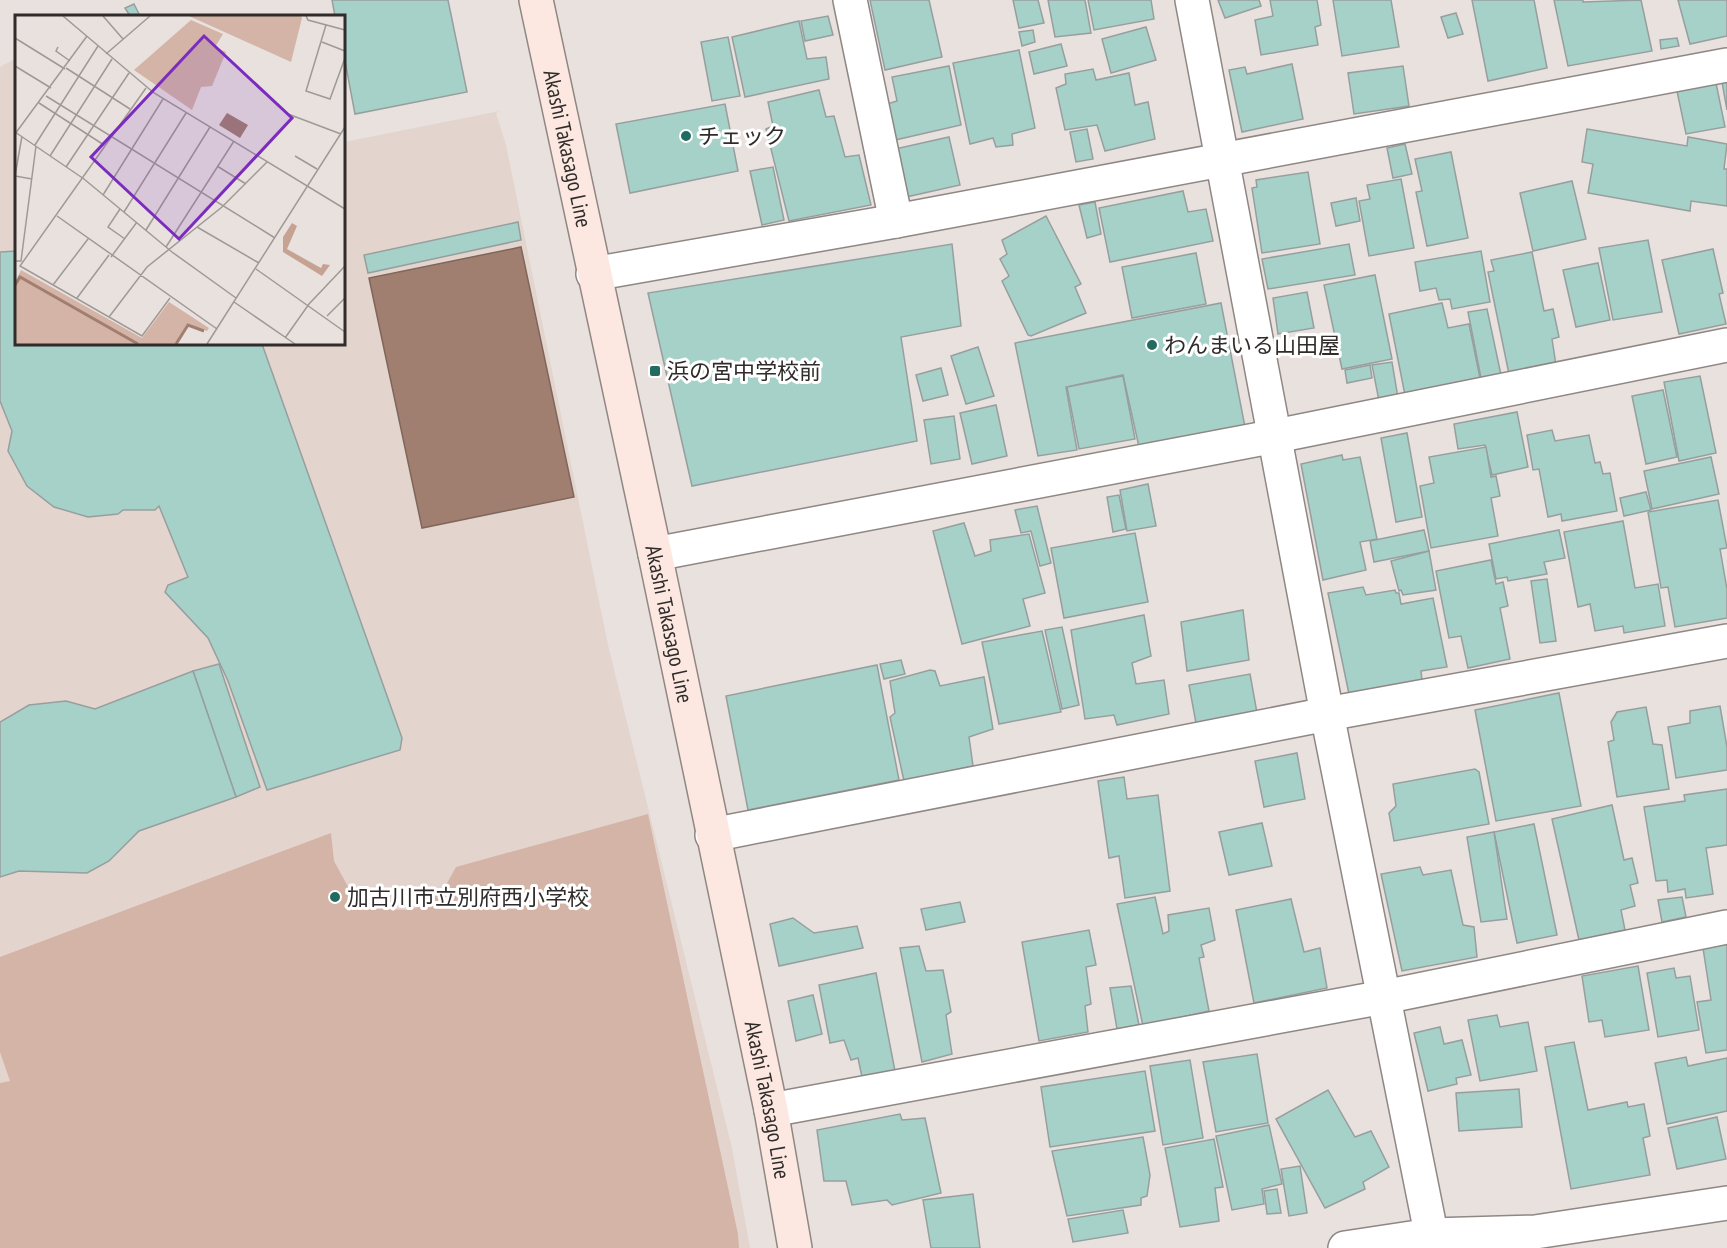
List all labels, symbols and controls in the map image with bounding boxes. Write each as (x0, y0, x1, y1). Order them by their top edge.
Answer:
inset map (15, 15, 345, 345)
street label: Akashi Takasago Line (537, 67, 598, 230)
place label: チェック (698, 122, 786, 150)
marker: チェック (679, 129, 693, 143)
place label: わんまいる山田屋 (1164, 331, 1340, 359)
marker: わんまいる山田屋 (1145, 338, 1159, 352)
place label: 浜の宮中学校前 (667, 357, 821, 385)
marker: 浜の宮中学校前 (648, 364, 662, 378)
street label: Akashi Takasago Line (639, 542, 700, 705)
place label: 加古川市立別府西小学校 (347, 883, 589, 911)
marker: 加古川市立別府西小学校 (328, 890, 342, 904)
street label: Akashi Takasago Line (739, 1018, 797, 1181)

